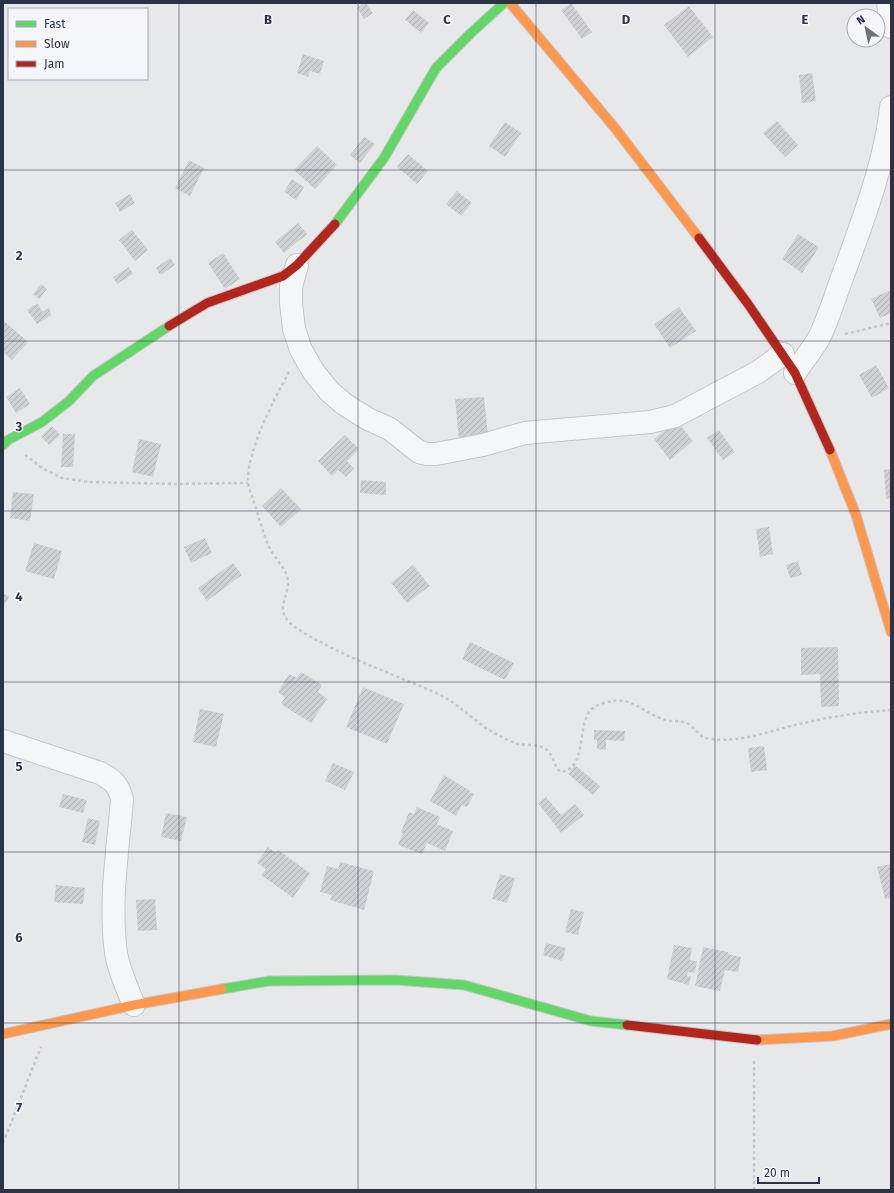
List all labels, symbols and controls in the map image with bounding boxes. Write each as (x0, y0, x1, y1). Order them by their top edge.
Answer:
legend (8, 8, 148, 80)
north arrow (846, 8, 886, 48)
text: B (264, 12, 272, 27)
text: C (443, 12, 451, 27)
text: D (622, 12, 631, 27)
text: E (802, 12, 809, 27)
text: N (854, 13, 867, 27)
text: Fast (44, 17, 66, 31)
text: Slow (44, 37, 70, 51)
text: Jam (44, 57, 64, 71)
text: 2 (16, 248, 23, 263)
text: 3 (15, 419, 23, 434)
text: 4 (15, 589, 23, 604)
text: 5 (16, 759, 23, 774)
text: 6 (15, 930, 23, 945)
text: 7 (16, 1100, 22, 1115)
scale bar (758, 1159, 819, 1185)
text: 20 m (764, 1166, 790, 1180)

